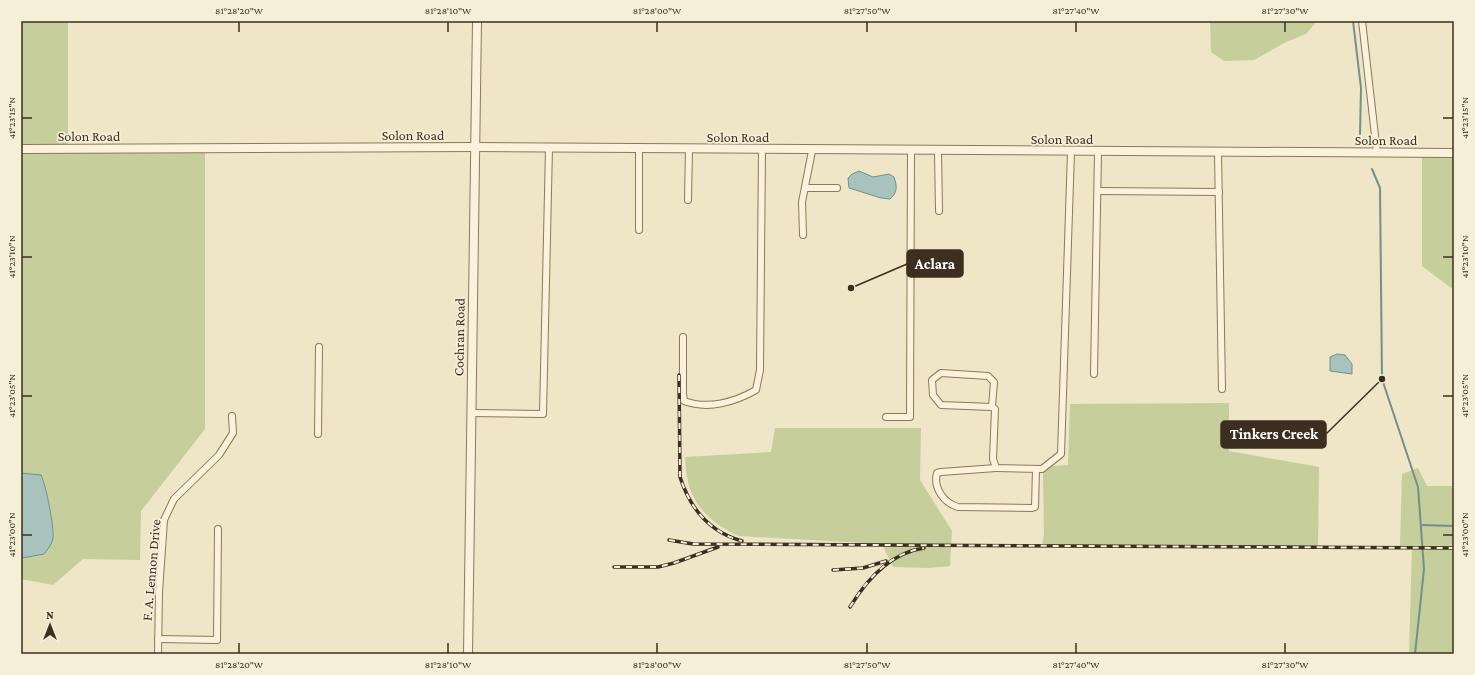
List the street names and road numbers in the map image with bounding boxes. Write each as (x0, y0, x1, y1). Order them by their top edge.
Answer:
street label: Solon Road (382, 127, 445, 143)
street label: Solon Road (58, 128, 121, 144)
street label: Solon Road (707, 129, 770, 145)
street label: Solon Road (1031, 131, 1094, 147)
street label: Solon Road (1355, 132, 1418, 148)
street label: Cochran Road (450, 297, 468, 376)
street label: F. A. Lennon Drive (139, 518, 163, 622)

